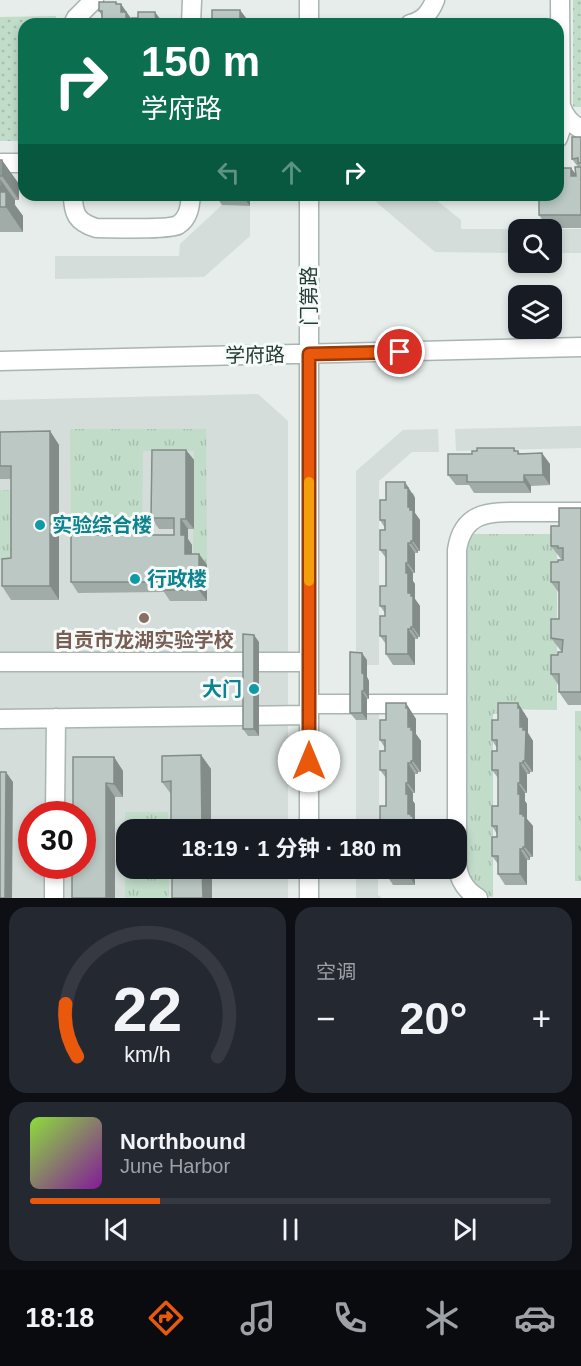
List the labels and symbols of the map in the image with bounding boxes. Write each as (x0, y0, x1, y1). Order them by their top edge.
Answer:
street label: 门第路 (298, 266, 320, 326)
pin (374, 326, 425, 377)
street label: 学府路 (225, 343, 285, 367)
place label: 实验综合楼 (52, 514, 152, 536)
marker: 实验综合楼 (33, 518, 47, 532)
place label: 行政楼 (147, 568, 207, 590)
marker: 行政楼 (128, 572, 142, 586)
marker: 自贡市龙湖实验学校 (137, 611, 151, 625)
place label: 自贡市龙湖实验学校 (54, 629, 234, 651)
place label: 大门 (202, 678, 242, 700)
marker: 大门 (247, 682, 261, 696)
position arrow (277, 729, 341, 793)
speed limit sign: 30 (18, 801, 96, 879)

